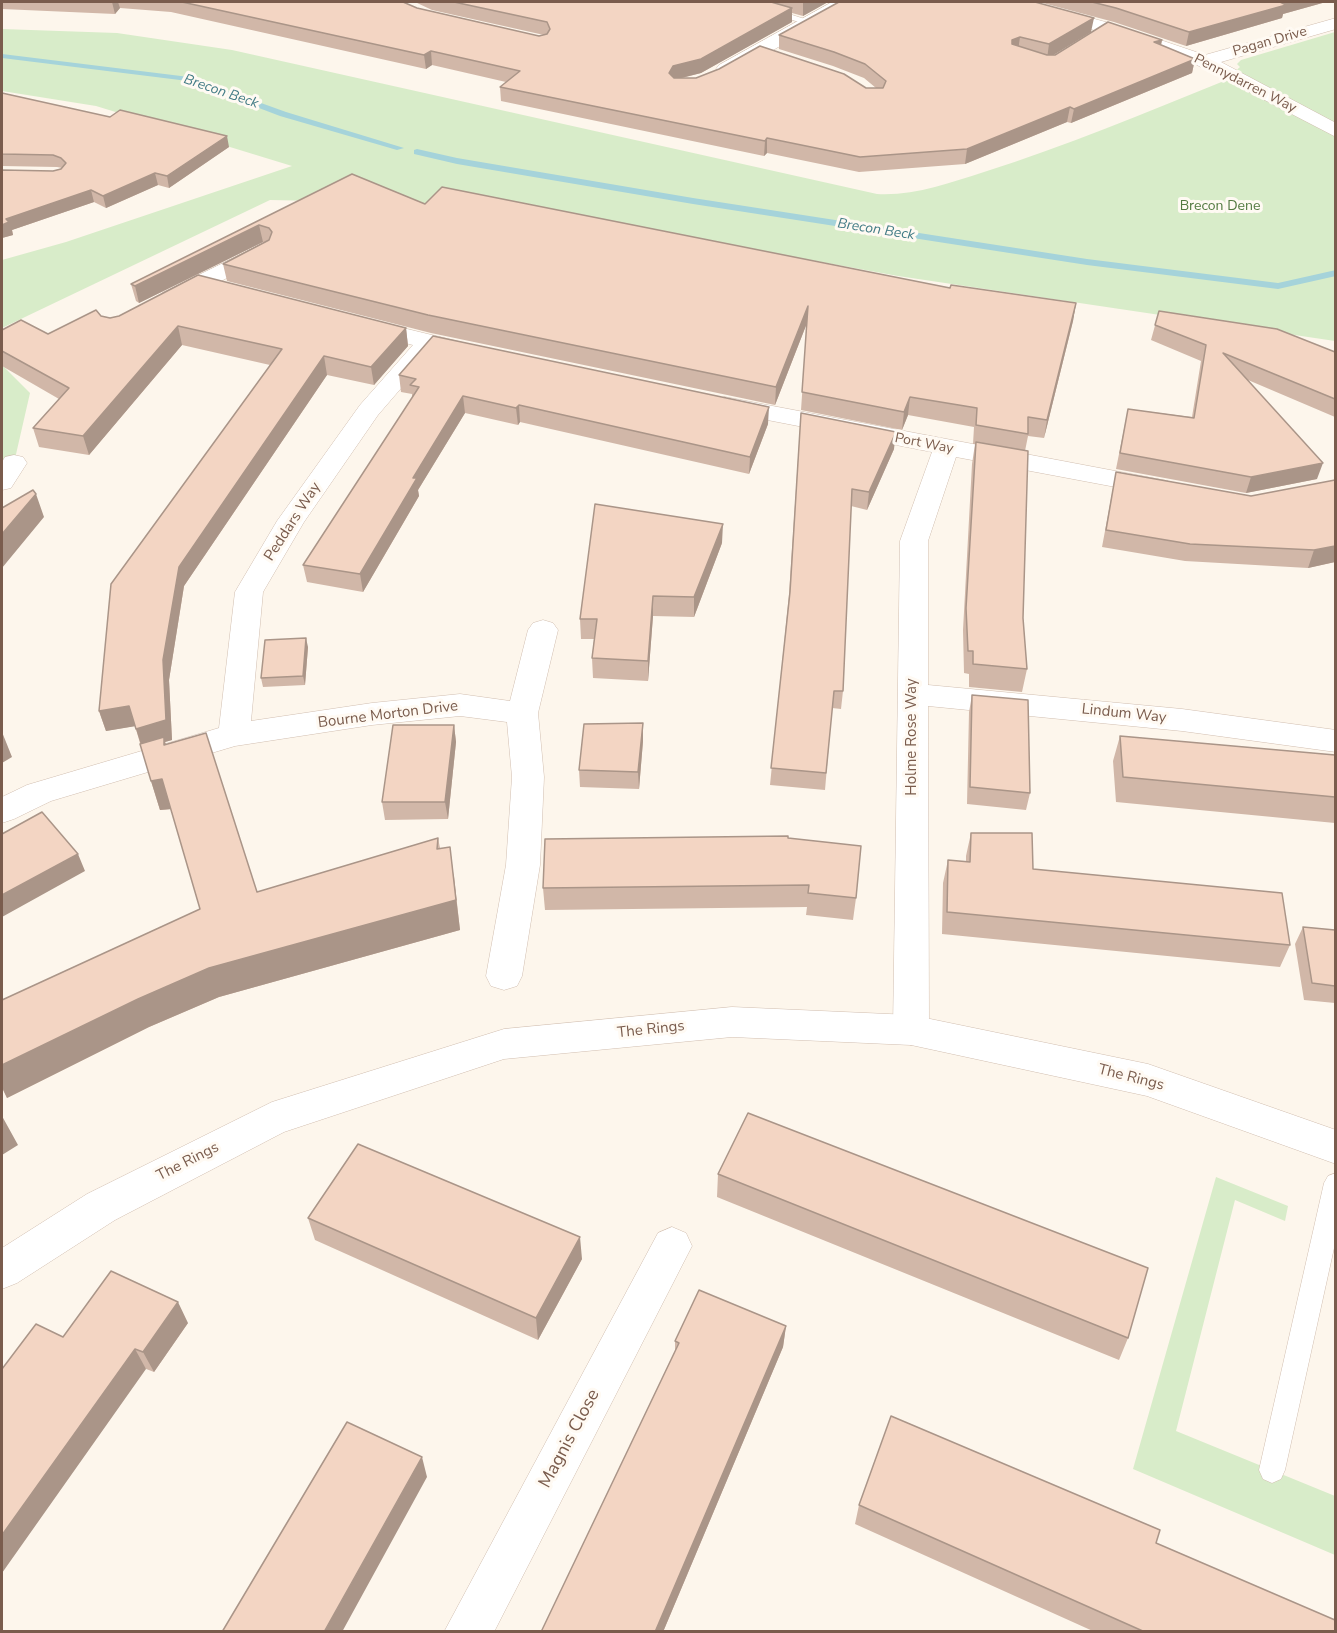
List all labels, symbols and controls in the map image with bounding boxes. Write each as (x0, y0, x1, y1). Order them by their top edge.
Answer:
street label: Pagan Drive (1231, 23, 1309, 61)
street label: Pennydarren Way (1191, 51, 1299, 117)
water label: Brecon Beck (181, 71, 261, 113)
park label: Brecon Dene (1180, 199, 1260, 215)
water label: Brecon Beck (836, 216, 916, 244)
street label: Port Way (893, 430, 955, 458)
street label: Peddars Way (261, 479, 325, 565)
street label: Holme Rose Way (903, 678, 921, 796)
street label: Bourne Morton Drive (317, 697, 459, 733)
street label: Lindum Way (1081, 701, 1167, 727)
street label: The Rings (617, 1018, 685, 1042)
street label: The Rings (1096, 1061, 1166, 1095)
street label: The Rings (154, 1139, 222, 1185)
street label: Magnis Close (535, 1386, 605, 1492)

